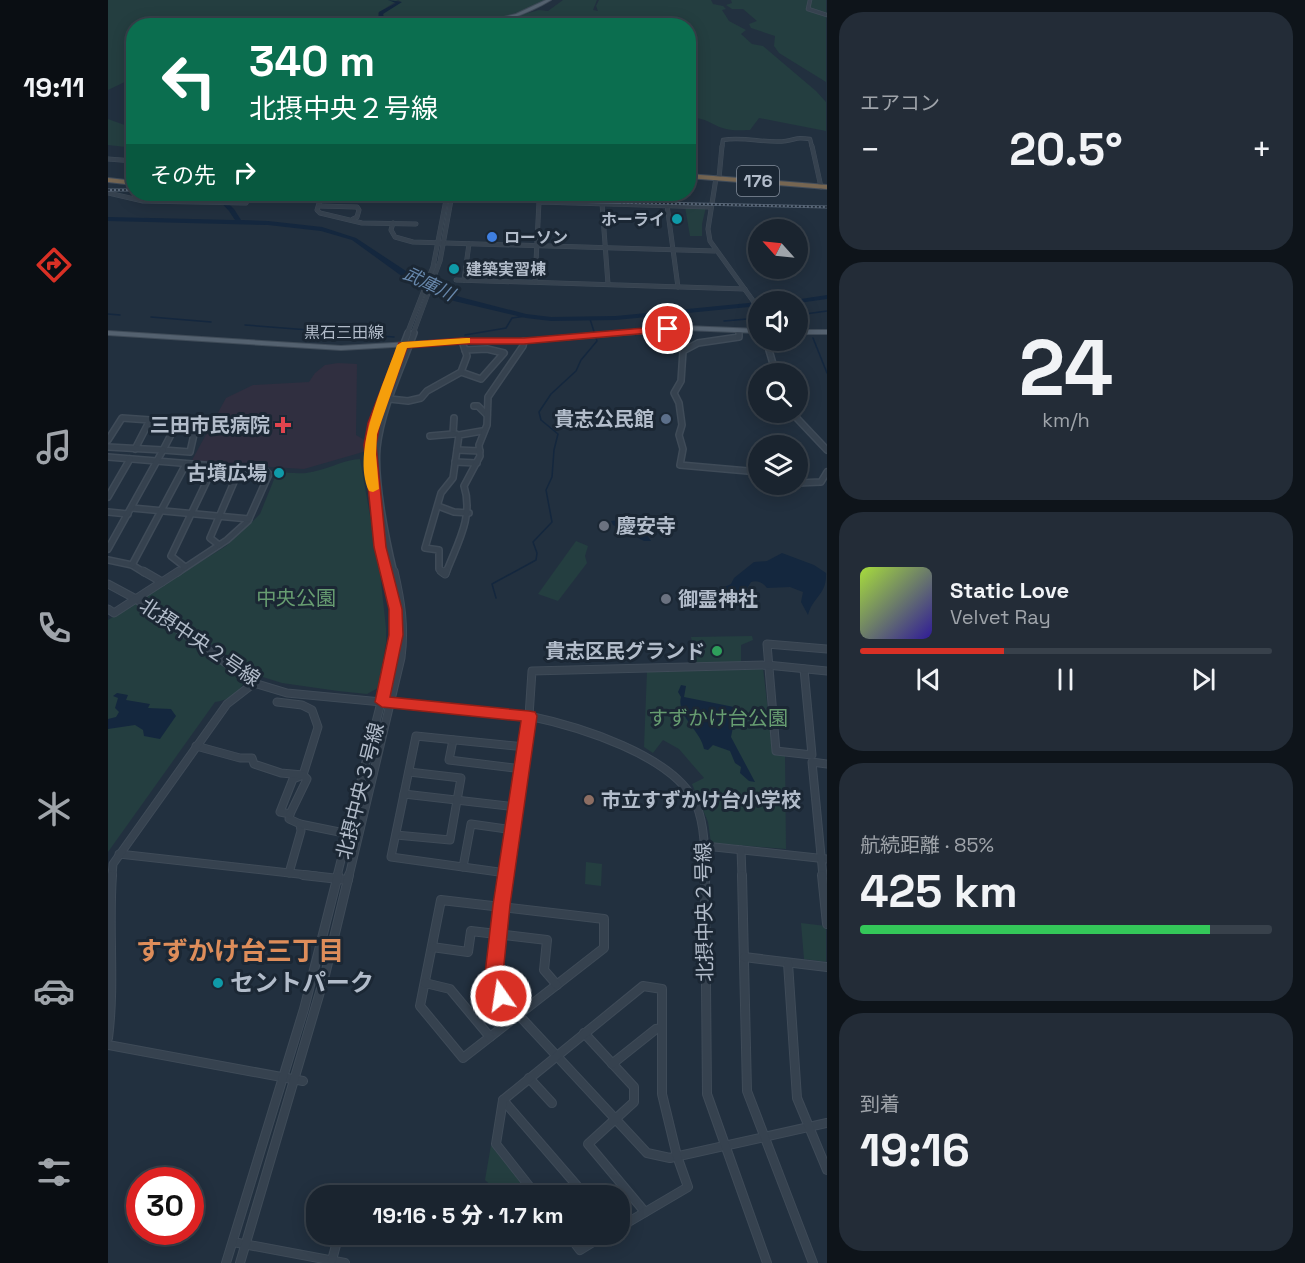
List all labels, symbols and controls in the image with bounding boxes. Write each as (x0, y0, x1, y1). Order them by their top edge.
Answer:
text: 340 m (249, 35, 375, 88)
icon: left (150, 42, 228, 120)
text: 19:11 (23, 70, 85, 105)
text: エアコン (860, 90, 940, 116)
text: 北摂中央２号線 (249, 91, 438, 126)
text: 20.5° (1009, 121, 1123, 178)
text: − (860, 129, 880, 171)
text: + (1252, 129, 1272, 171)
icon: right (228, 156, 261, 189)
text: その先 (150, 161, 216, 189)
road number: 176 (737, 166, 779, 196)
place label: ホーライ (601, 209, 665, 230)
marker: ホーライ (670, 212, 684, 226)
north arrow (748, 219, 808, 279)
map controls (748, 219, 808, 495)
place label: ローソン (504, 227, 568, 248)
marker: ローソン (485, 230, 499, 244)
icon: directions (33, 244, 75, 286)
place label: 建築実習棟 (466, 259, 546, 280)
water label: 武庫川 (400, 261, 460, 307)
marker: 建築実習棟 (447, 262, 461, 276)
button: sound (748, 291, 808, 351)
pin (642, 303, 693, 354)
icon: arrive (651, 312, 684, 345)
text: 24 (1019, 318, 1113, 418)
street label: 黒石三田線 (304, 322, 384, 343)
button: search (748, 363, 808, 423)
place label: 貴志公民館 (554, 406, 654, 432)
text: km/h (1042, 407, 1090, 433)
place label: 三田市民病院 (150, 412, 270, 438)
marker: 貴志公民館 (659, 412, 673, 426)
marker: 三田市民病院 (274, 416, 292, 434)
icon: music (33, 426, 75, 468)
button: layers (748, 435, 808, 495)
place label: 古墳広場 (187, 460, 267, 486)
marker: 古墳広場 (272, 466, 286, 480)
place label: 慶安寺 (616, 513, 676, 539)
marker: 慶安寺 (597, 519, 611, 533)
text: Static Love (950, 576, 1069, 604)
park label: 中央公園 (256, 585, 336, 611)
place label: 御霊神社 (678, 586, 758, 612)
street label: 北摂中央２号線 (135, 592, 265, 692)
marker: 御霊神社 (659, 592, 673, 606)
text: Velvet Ray (950, 604, 1051, 630)
icon: phone (33, 607, 75, 649)
place label: 貴志区民グランド (545, 638, 705, 664)
marker: 貴志区民グランド (710, 644, 724, 658)
icon: previous (912, 663, 945, 696)
icon: pause (1049, 663, 1082, 696)
icon: next (1187, 663, 1220, 696)
park label: すずかけ台公園 (648, 705, 788, 731)
street label: 北摂中央３号線 (330, 720, 390, 862)
place label: 市立すずかけ台小学校 (601, 787, 801, 813)
icon: climate (33, 788, 75, 830)
marker: 市立すずかけ台小学校 (582, 793, 596, 807)
text: 航続距離 · 85% (860, 832, 994, 858)
street label: 北摂中央２号線 (690, 842, 718, 982)
text: 425 km (860, 863, 1018, 920)
district label: すずかけ台三丁目 (136, 934, 344, 968)
position arrow (469, 964, 533, 1028)
place label: セントパーク (230, 967, 374, 998)
icon: car (33, 970, 75, 1012)
marker: セントパーク (211, 976, 225, 990)
text: 到着 (860, 1091, 900, 1117)
text: 19:16 (860, 1122, 970, 1179)
icon: filters (33, 1151, 75, 1193)
speed limit sign: 30 (126, 1167, 204, 1245)
text: 19:16 · 5 分 · 1.7 km (372, 1201, 564, 1229)

